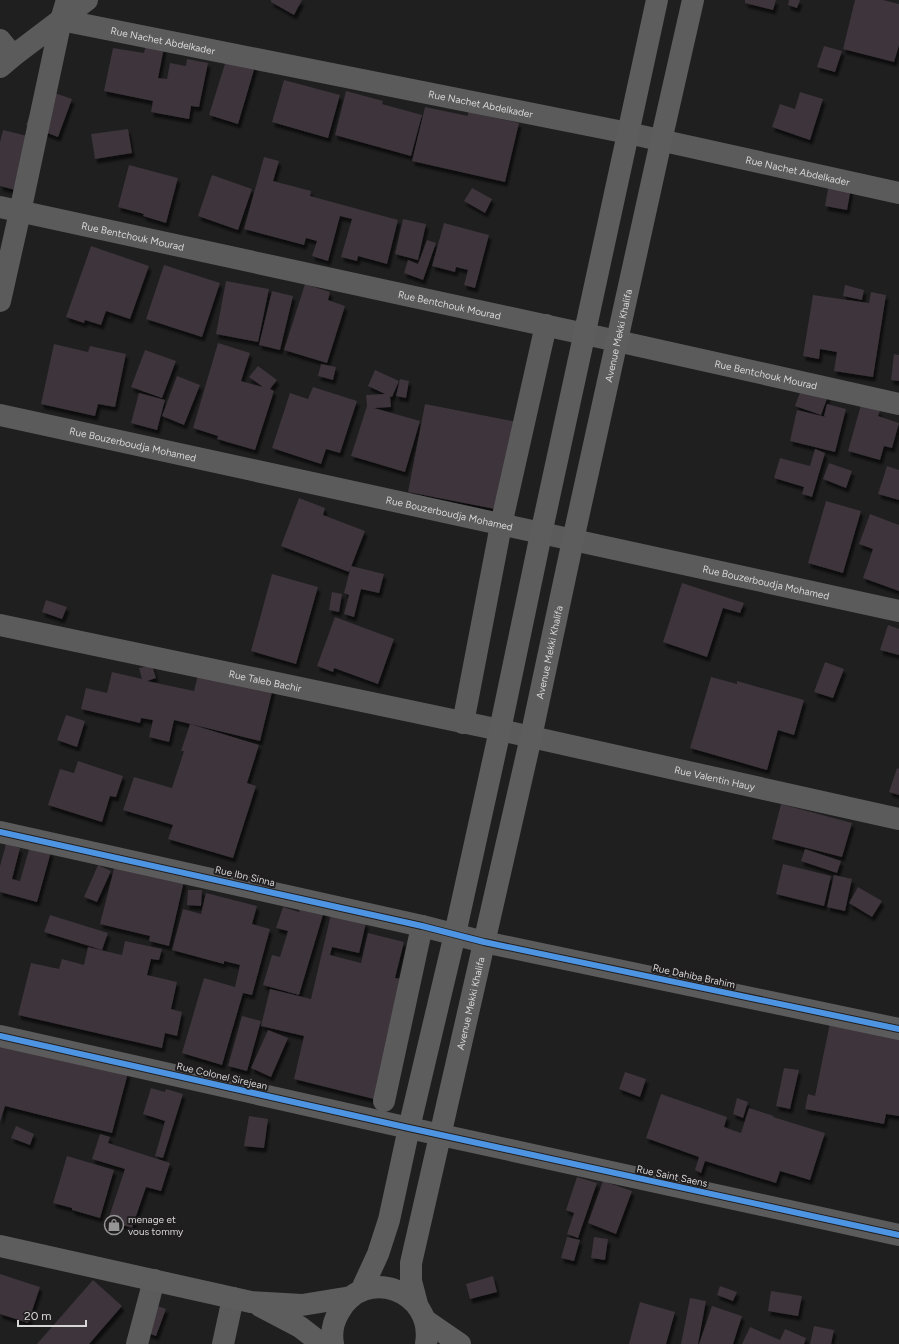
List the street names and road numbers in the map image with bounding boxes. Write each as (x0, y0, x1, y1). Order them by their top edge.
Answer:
street label: Rue Nachet Abdelkader (110, 24, 217, 57)
street label: Rue Nachet Abdelkader (427, 87, 535, 121)
street label: Rue Nachet Abdelkader (744, 153, 852, 189)
street label: Rue Bentchouk Mourad (80, 218, 186, 253)
street label: Rue Bentchouk Mourad (397, 287, 502, 322)
street label: Avenue Mekki Khalifa (602, 288, 635, 383)
street label: Rue Bentchouk Mourad (713, 357, 819, 392)
street label: Rue Bouzerboudja Mohamed (68, 424, 198, 464)
street label: Rue Bouzerboudja Mohamed (385, 493, 514, 533)
street label: Rue Bouzerboudja Mohamed (701, 562, 831, 602)
street label: Avenue Mekki Khalifa (533, 604, 565, 700)
street label: Rue Taleb Bachir (228, 667, 303, 695)
street label: Rue Valentin Hauy (673, 763, 757, 793)
street label: Rue Ibn Sinna (214, 863, 276, 889)
street label: Avenue Mekki Khalifa (453, 956, 487, 1051)
street label: Rue Dahiba Brahim (652, 961, 736, 991)
street label: Rue Colonel Sirejean (175, 1059, 269, 1093)
street label: Rue Saint Saens (635, 1162, 709, 1190)

